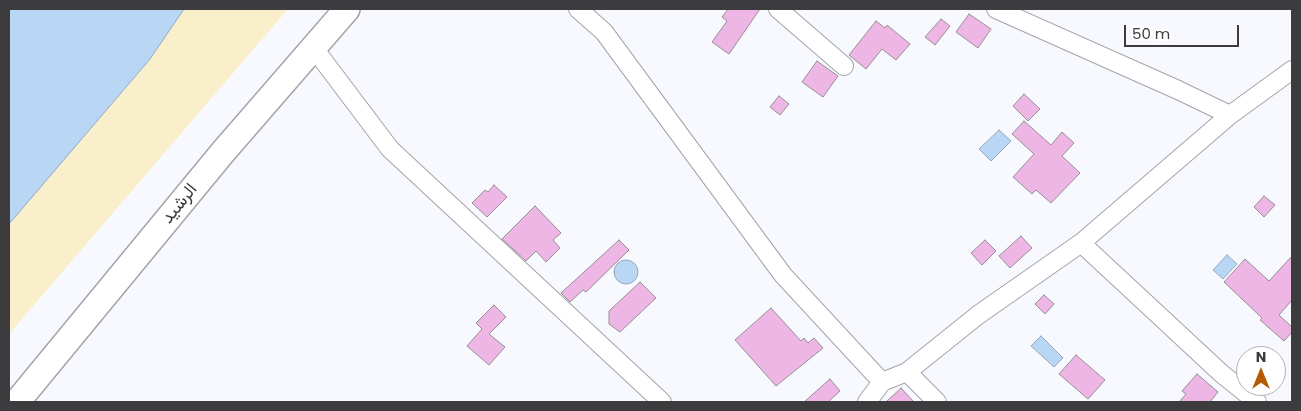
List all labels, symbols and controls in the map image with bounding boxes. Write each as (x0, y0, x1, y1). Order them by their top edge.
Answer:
scale bar (1126, 15, 1241, 47)
text: 50 m (1132, 23, 1170, 44)
street label: الرشيد (157, 180, 203, 228)
north arrow (1236, 346, 1286, 396)
text: N (1256, 347, 1266, 367)

